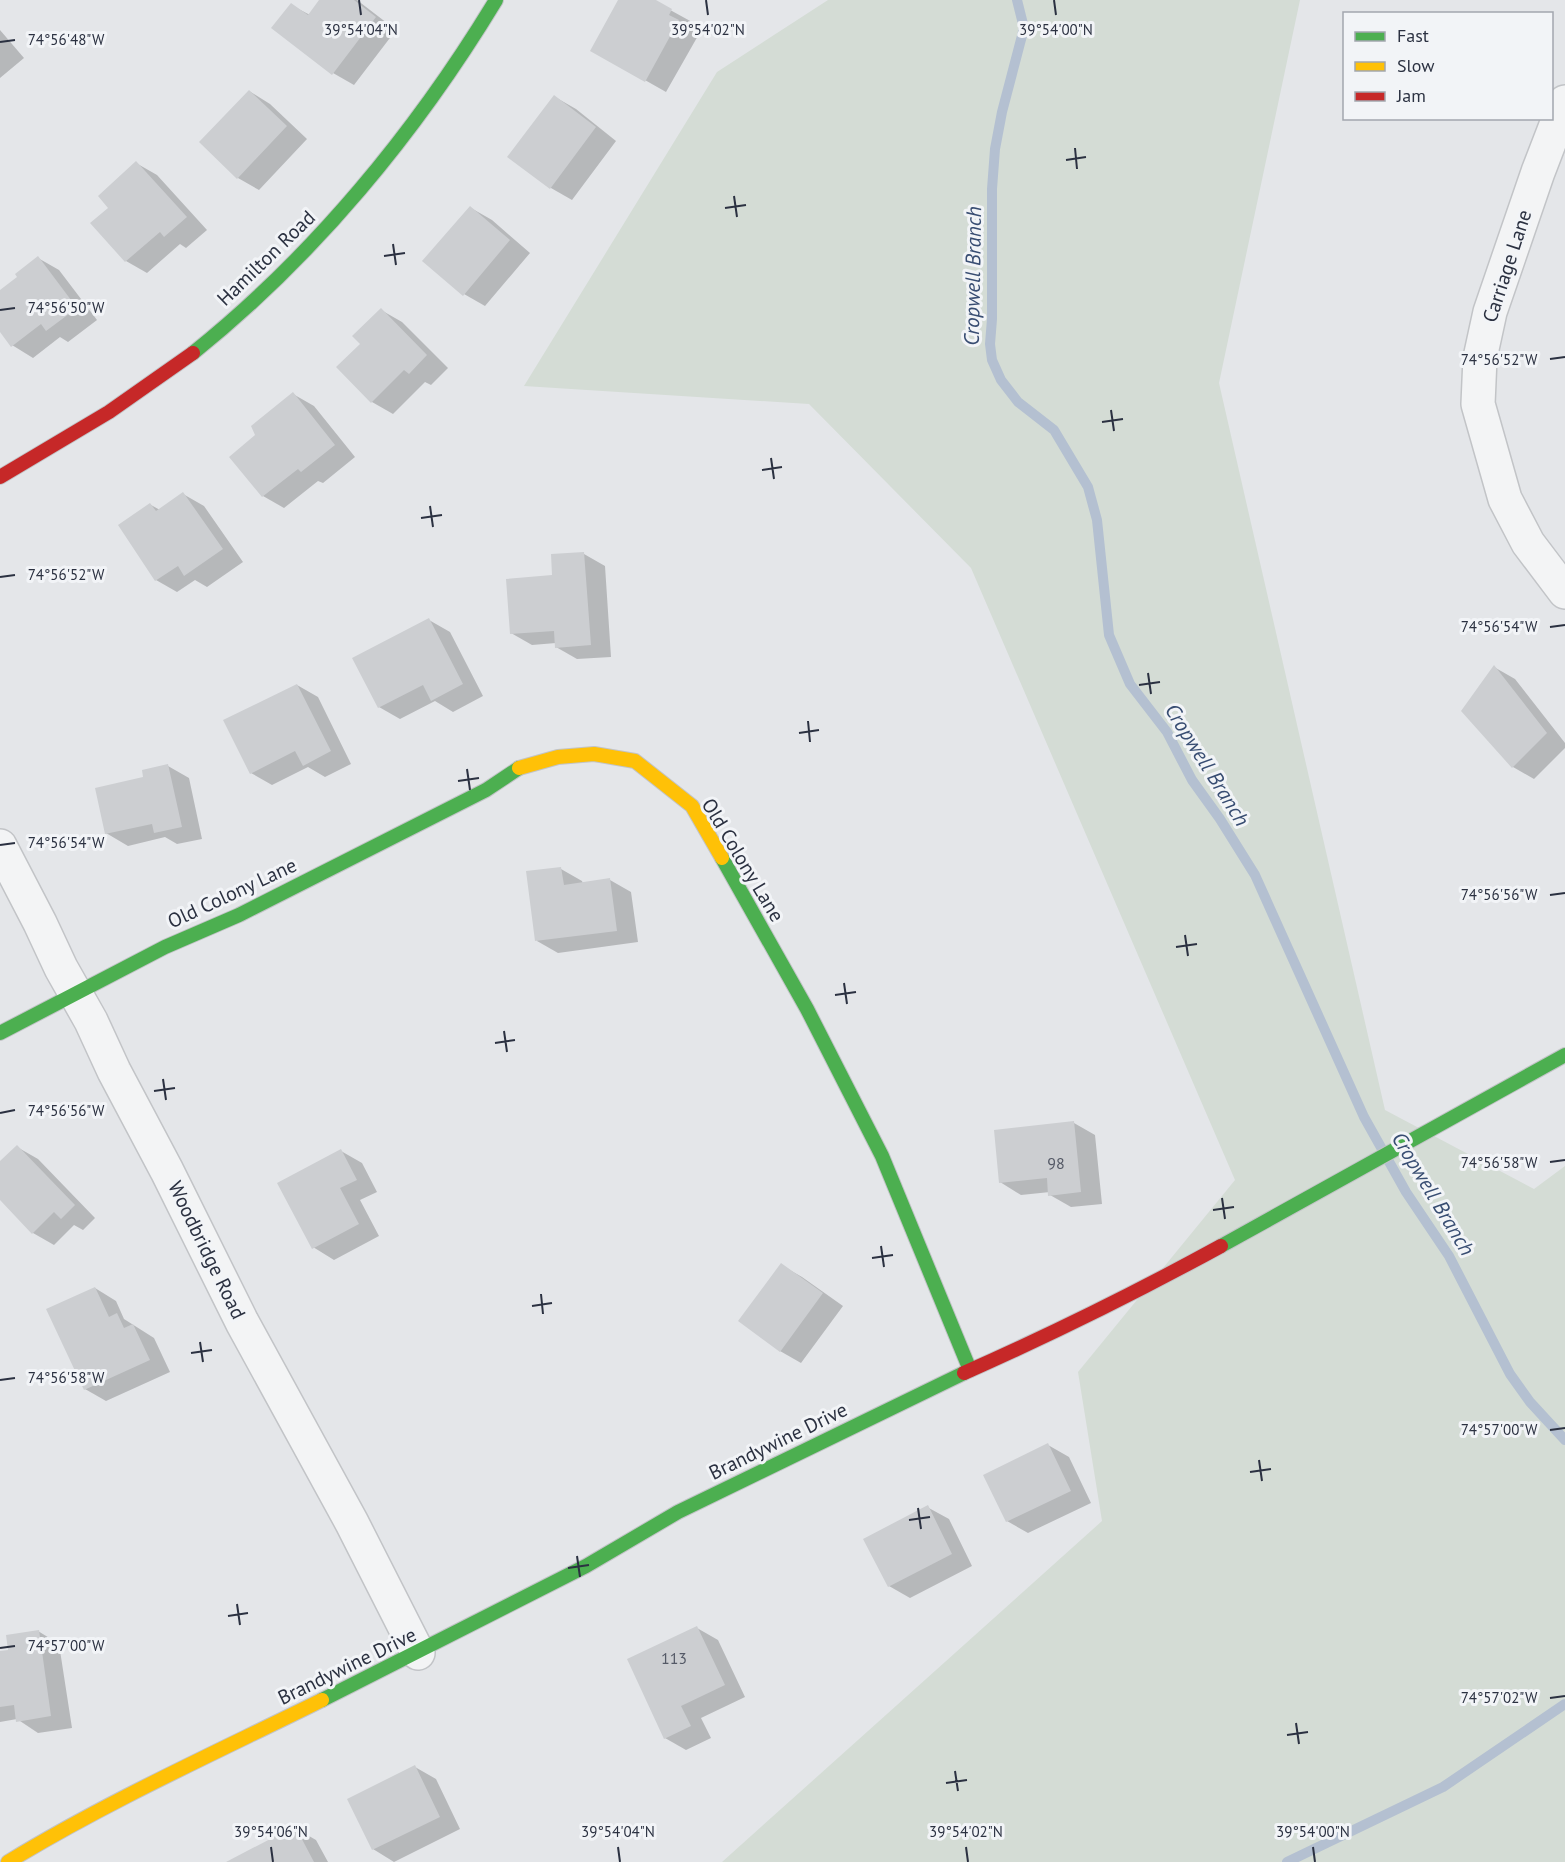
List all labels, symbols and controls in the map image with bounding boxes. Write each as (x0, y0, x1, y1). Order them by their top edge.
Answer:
legend (1343, 12, 1553, 120)
text: 39°54'04"N (324, 20, 398, 39)
text: 39°54'02"N (671, 20, 745, 39)
text: 39°54'00"N (1019, 20, 1093, 39)
text: Fast (1397, 24, 1429, 47)
text: 74°56'48"W (28, 30, 105, 49)
text: Slow (1397, 54, 1435, 77)
text: Jam (1396, 84, 1426, 107)
street label: Hamilton Road (211, 205, 321, 311)
water label: Cropwell Branch (958, 206, 987, 346)
street label: Carriage Lane (1477, 206, 1537, 326)
text: 74°56'50"W (28, 298, 105, 317)
text: 74°56'52"W (1461, 350, 1538, 369)
text: 74°56'52"W (28, 565, 105, 584)
text: 74°56'54"W (1461, 617, 1538, 636)
water label: Cropwell Branch (1159, 698, 1256, 831)
street label: Old Colony Lane (696, 794, 790, 926)
text: 74°56'54"W (28, 833, 105, 852)
street label: Old Colony Lane (163, 852, 301, 934)
text: 74°56'56"W (1461, 885, 1538, 904)
text: 74°56'56"W (28, 1101, 105, 1120)
water label: Cropwell Branch (1386, 1127, 1481, 1260)
house number: 98 (1047, 1153, 1065, 1173)
text: 74°56'58"W (1461, 1153, 1538, 1172)
street label: Woodbridge Road (162, 1177, 252, 1323)
text: 74°56'58"W (28, 1368, 105, 1387)
street label: Brandywine Drive (704, 1396, 852, 1486)
text: 74°57'00"W (1461, 1420, 1538, 1439)
street label: Brandywine Drive (273, 1621, 421, 1711)
text: 74°57'00"W (28, 1636, 105, 1655)
house number: 113 (661, 1648, 687, 1668)
text: 74°57'02"W (1461, 1688, 1538, 1707)
text: 39°54'06"N (234, 1822, 308, 1841)
text: 39°54'04"N (581, 1822, 655, 1841)
text: 39°54'02"N (929, 1822, 1003, 1841)
text: 39°54'00"N (1276, 1822, 1350, 1841)

